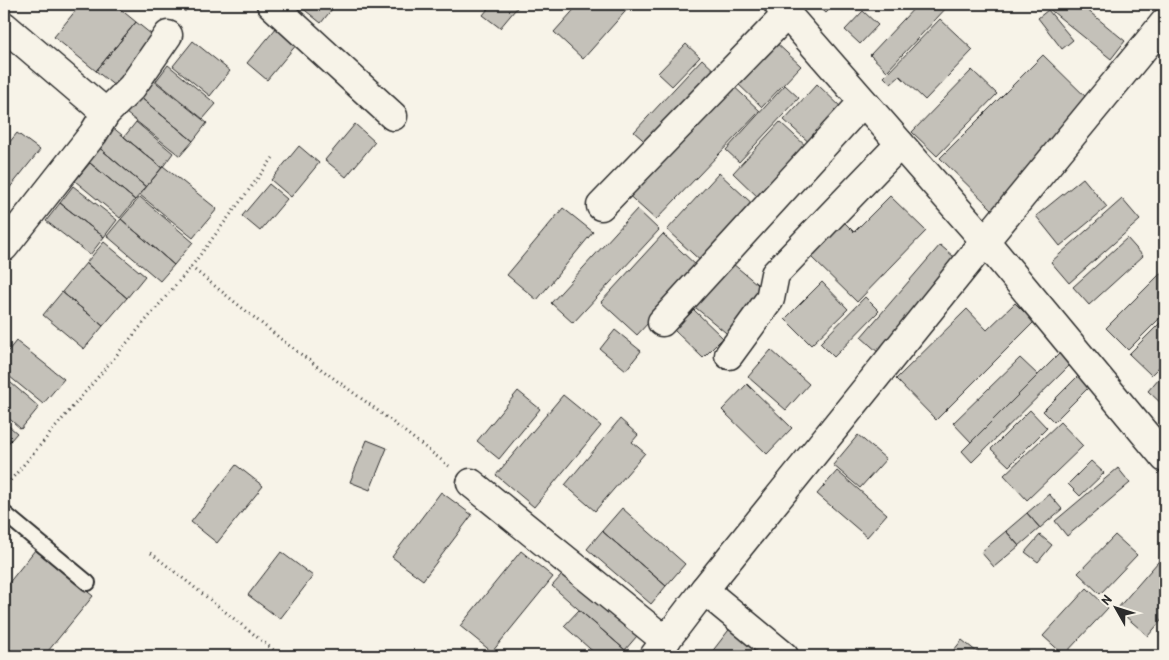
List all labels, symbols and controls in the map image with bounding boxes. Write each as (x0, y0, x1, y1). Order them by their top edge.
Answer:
north arrow (1092, 582, 1142, 632)
text: N (1096, 590, 1116, 608)

